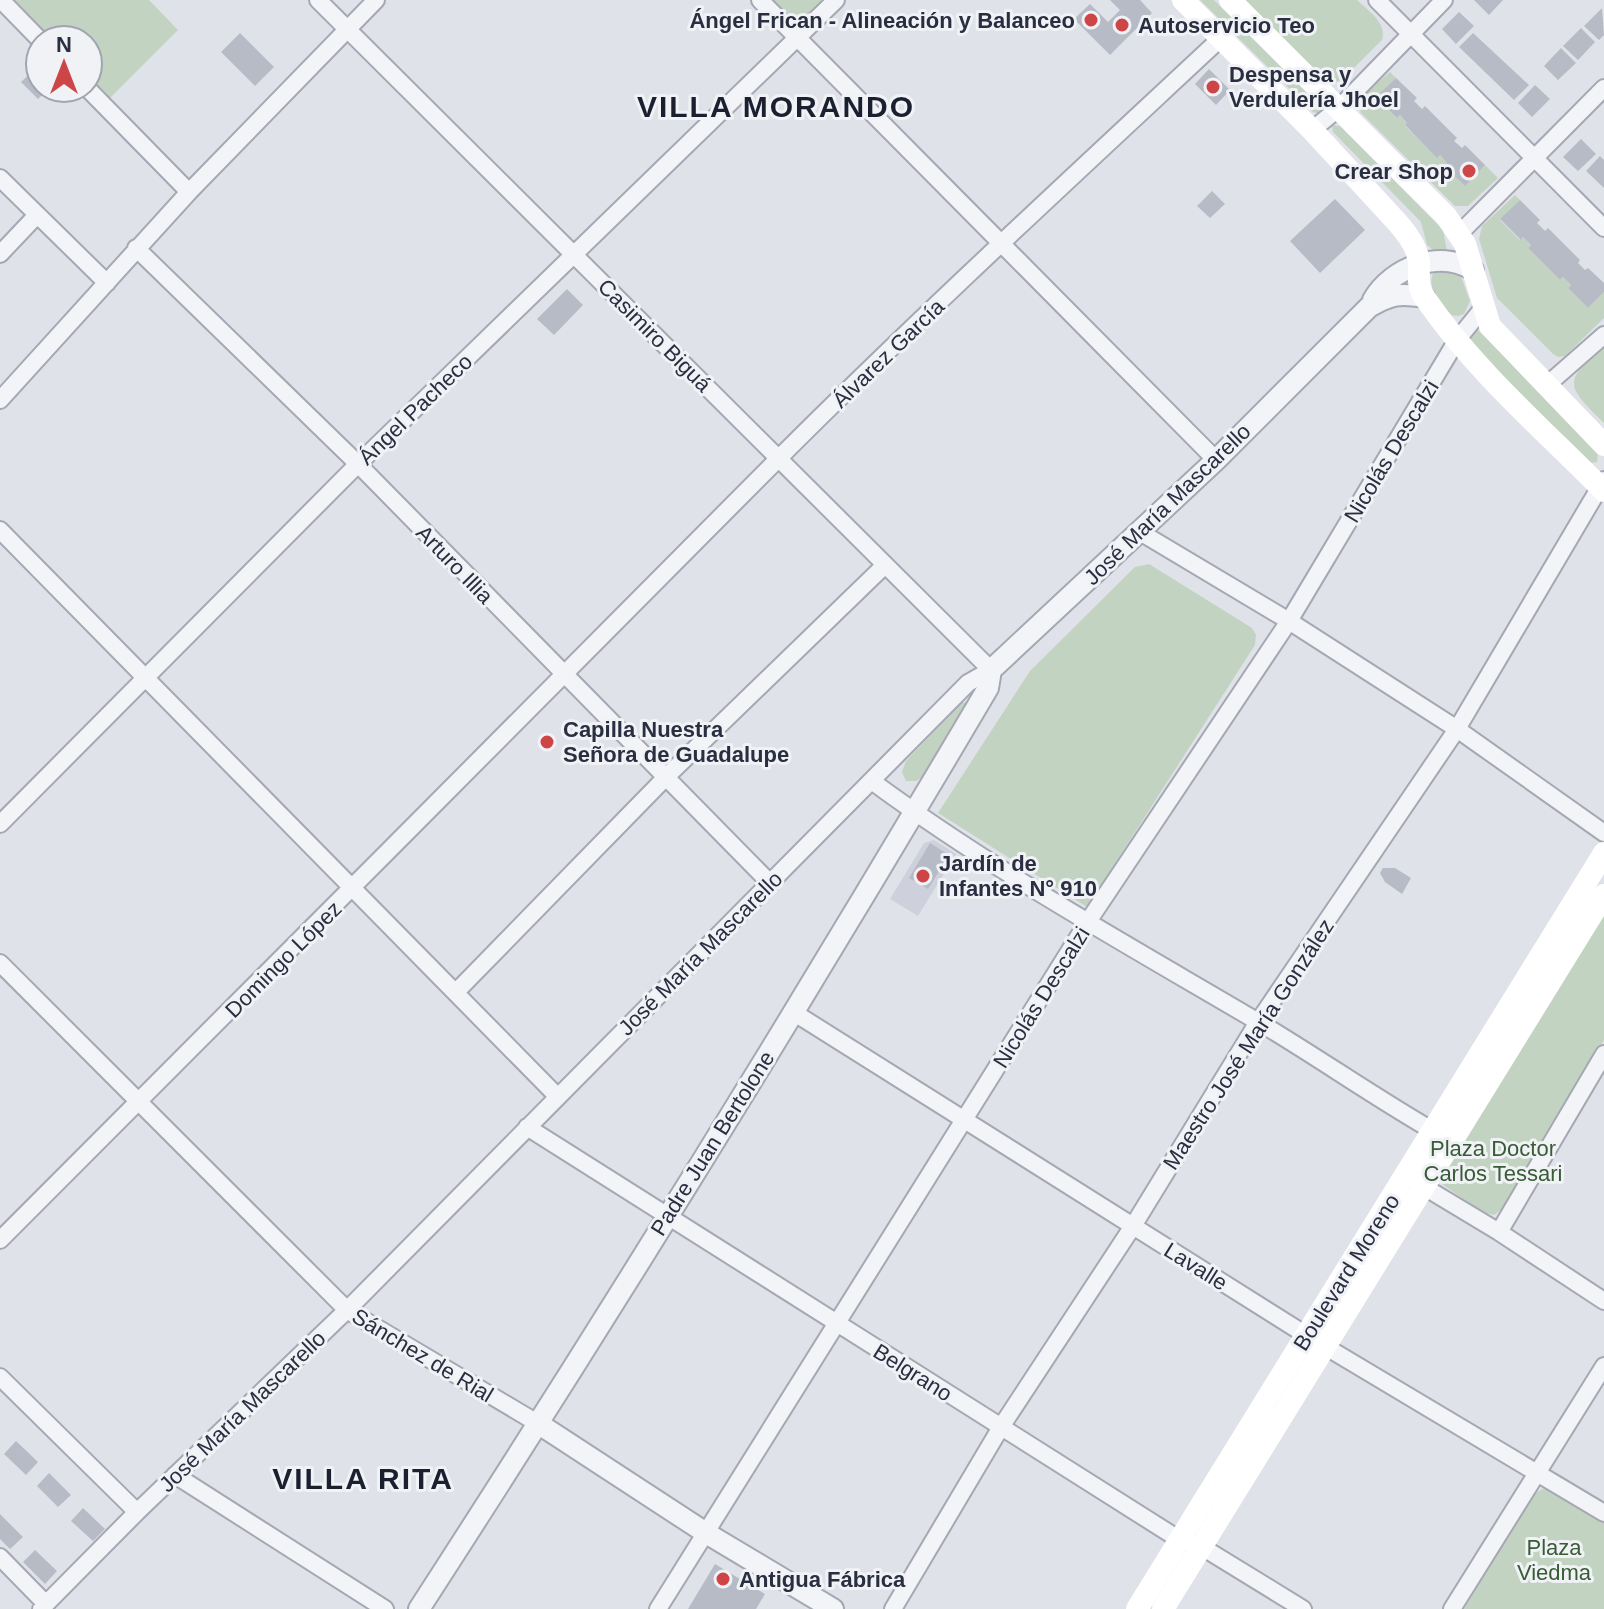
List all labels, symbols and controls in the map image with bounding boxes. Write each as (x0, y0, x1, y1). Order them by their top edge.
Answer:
place label: Ángel Frican - Alineación y Balanceo (689, 8, 1075, 33)
marker: Ángel Frican - Alineación y Balanceo (1082, 11, 1100, 29)
place label: Autoservicio Teo (1138, 13, 1315, 38)
marker: Autoservicio Teo (1113, 16, 1131, 34)
north arrow (24, 24, 104, 104)
text: N (56, 32, 72, 57)
place label: Despensa y Verdulería Jhoel (1229, 62, 1399, 112)
marker: Despensa y Verdulería Jhoel (1204, 78, 1222, 96)
district label: VILLA MORANDO (637, 90, 915, 123)
place label: Crear Shop (1334, 159, 1453, 184)
marker: Crear Shop (1460, 162, 1478, 180)
street label: Casimiro Biguá (593, 274, 717, 397)
street label: Álvarez García (827, 293, 950, 413)
street label: Ángel Pacheco (353, 349, 477, 470)
street label: Nicolás Descalzi (1339, 376, 1444, 527)
street label: José María Mascarello (1079, 418, 1256, 590)
street label: Arturo Illia (411, 520, 499, 609)
place label: Capilla Nuestra Señora de Guadalupe (563, 717, 789, 767)
marker: Capilla Nuestra Señora de Guadalupe (538, 733, 556, 751)
place label: Jardín de Infantes N° 910 (939, 851, 1097, 901)
street label: José María Mascarello (613, 866, 787, 1040)
marker: Jardín de Infantes N° 910 (914, 867, 932, 885)
street label: Domingo López (220, 896, 347, 1023)
street label: Maestro José María González (1158, 914, 1339, 1174)
street label: Nicolás Descalzi (988, 922, 1095, 1072)
street label: Padre Juan Bertolone (645, 1046, 779, 1240)
park label: Plaza Doctor Carlos Tessari (1424, 1136, 1562, 1186)
street label: Boulevard Moreno (1288, 1189, 1405, 1355)
street label: Lavalle (1160, 1237, 1232, 1295)
street label: Sánchez de Rial (348, 1303, 498, 1407)
street label: José María Mascarello (154, 1325, 331, 1497)
street label: Belgrano (869, 1338, 957, 1406)
district label: VILLA RITA (272, 1462, 454, 1495)
park label: Plaza Viedma (1517, 1535, 1592, 1585)
place label: Antigua Fábrica (739, 1567, 906, 1592)
marker: Antigua Fábrica (714, 1570, 732, 1588)

